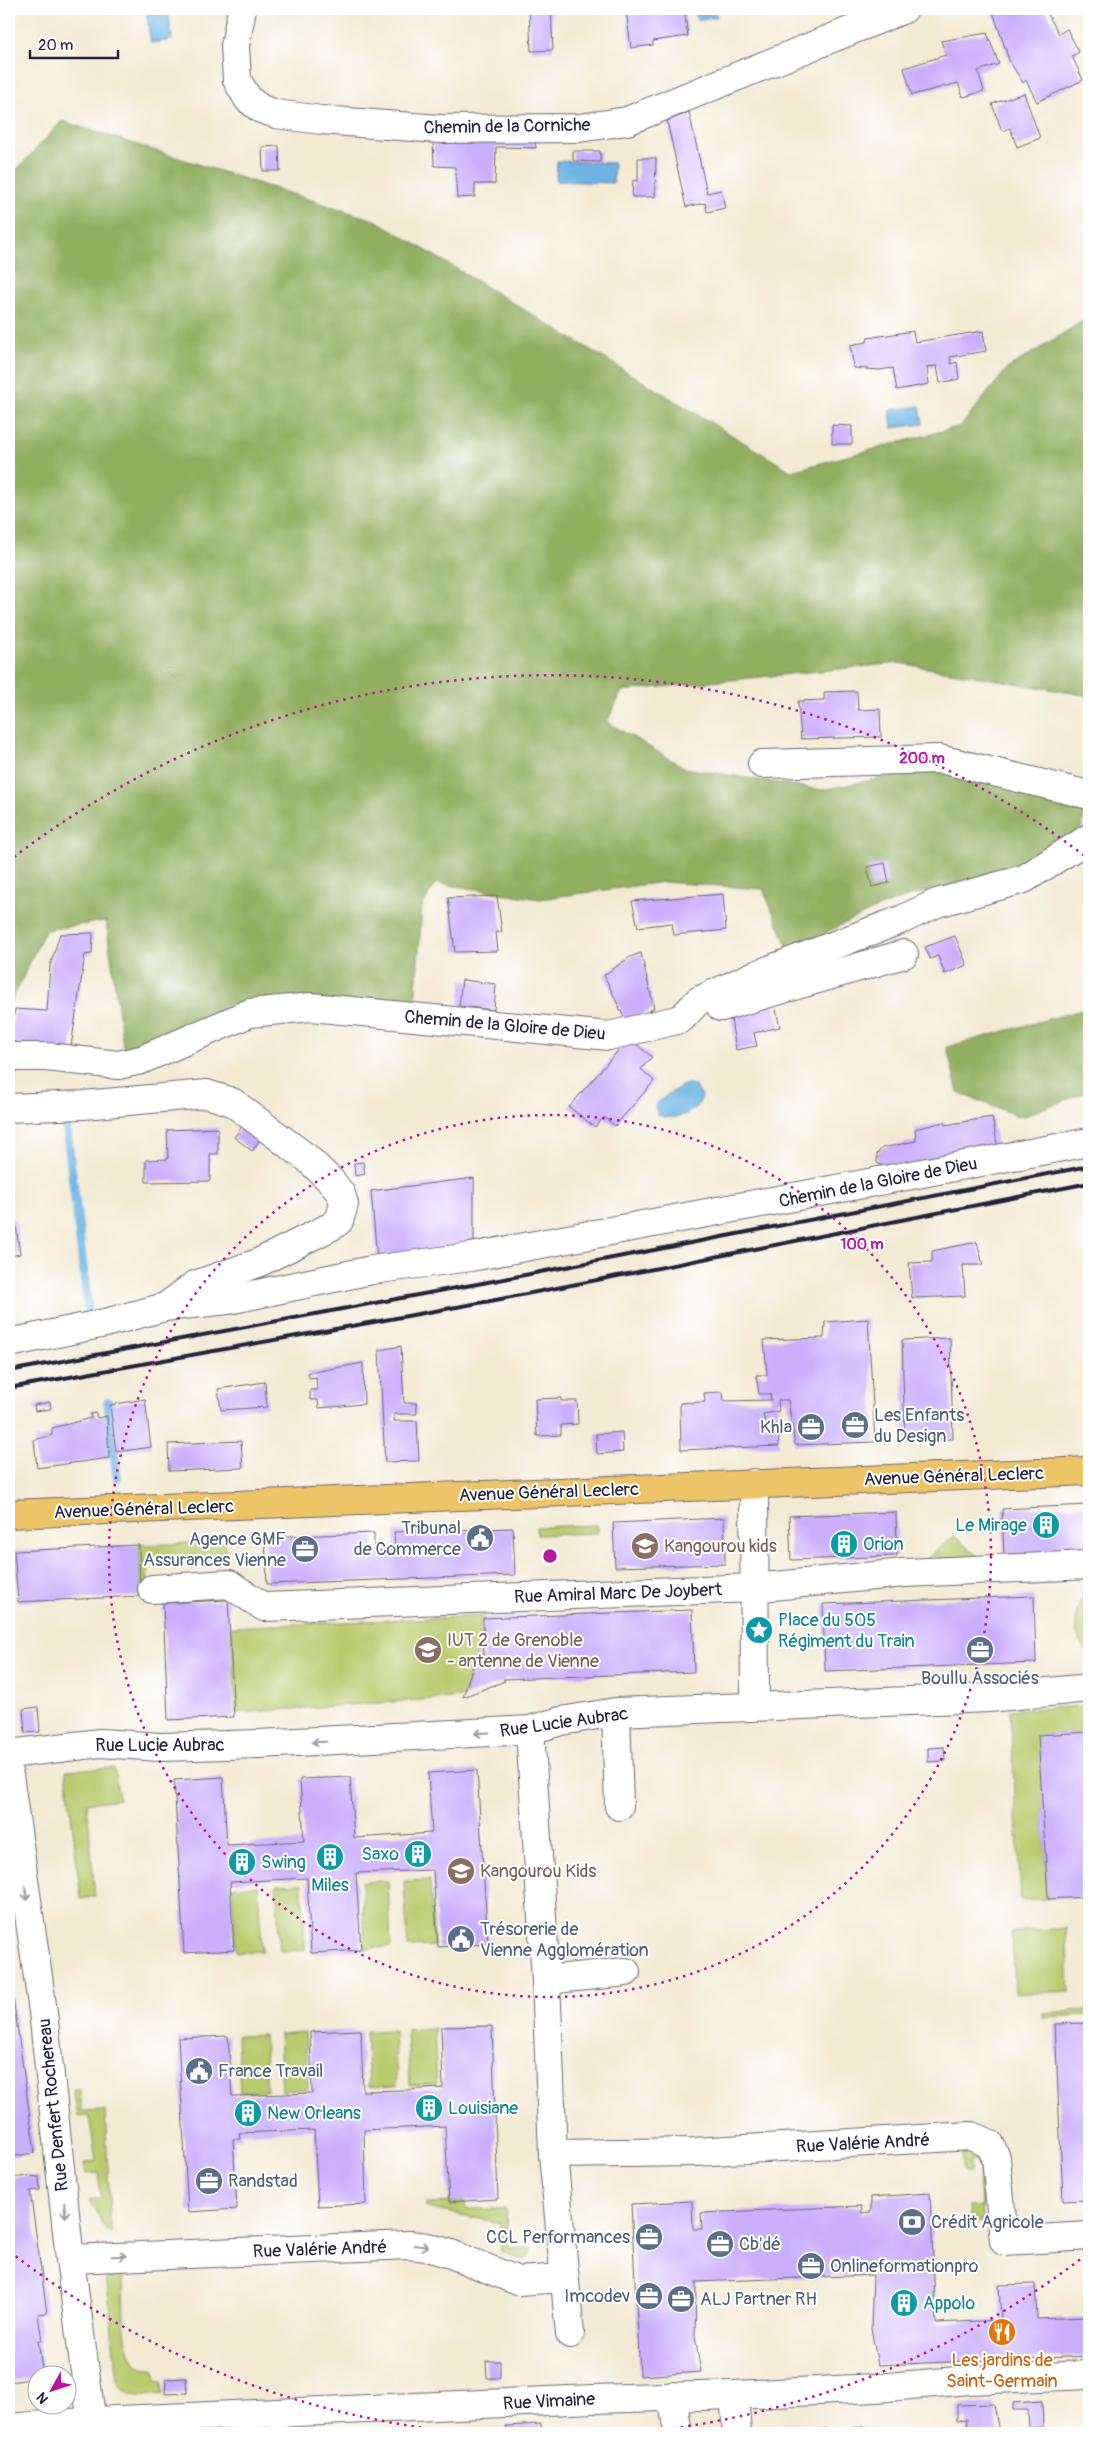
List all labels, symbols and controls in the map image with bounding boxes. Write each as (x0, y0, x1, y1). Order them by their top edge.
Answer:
scale bar (30, 28, 118, 60)
text: 20 m (38, 36, 73, 55)
street label: Chemin de la Corniche (423, 114, 591, 139)
text: 200 m (899, 749, 945, 768)
street label: Chemin de la Gloire de Dieu (404, 1005, 606, 1046)
street label: Chemin de la Gloire de Dieu (777, 1152, 979, 1213)
text: 100 m (841, 1235, 883, 1254)
place label: Les Enfants du Design (874, 1404, 964, 1448)
office icon: Les Enfants du Design (840, 1410, 870, 1440)
office icon: Khla (796, 1412, 826, 1442)
place label: Khla (760, 1416, 792, 1439)
street label: Avenue Général Leclerc (863, 1462, 1045, 1491)
street label: Avenue Général Leclerc (458, 1478, 640, 1507)
street label: Avenue Général Leclerc (53, 1495, 235, 1524)
building icon: Le Mirage (1031, 1510, 1061, 1540)
place label: Le Mirage (955, 1514, 1027, 1537)
place label: Tribunal de Commerce (354, 1517, 461, 1561)
public building icon: Tribunal de Commerce (465, 1523, 495, 1553)
place label: Agence GMF Assurances Vienne (143, 1528, 286, 1572)
building icon: Orion (829, 1529, 859, 1559)
school or university icon: Kangourou kids (630, 1531, 660, 1561)
place label: Orion (863, 1533, 904, 1556)
office icon: Agence GMF Assurances Vienne (290, 1534, 320, 1564)
place label: Kangourou kids (664, 1535, 777, 1558)
centre of rings (541, 1547, 559, 1565)
street label: Rue Amiral Marc De Joybert (514, 1578, 723, 1609)
place label: Place du 505 Régiment du Train (778, 1609, 915, 1653)
place icon: Place du 505 Régiment du Train (744, 1615, 774, 1645)
place label: IUT 2 de Grenoble - antenne de Vienne (447, 1629, 599, 1673)
school or university icon: IUT 2 de Grenoble - antenne de Vienne (413, 1635, 443, 1665)
office icon: Boullu Associés (965, 1635, 995, 1665)
place label: Boullu Associés (921, 1667, 1039, 1690)
street label: Rue Lucie Aubrac (498, 1702, 630, 1743)
one-way arrow (474, 1729, 490, 1738)
street label: Rue Lucie Aubrac (95, 1734, 225, 1757)
one-way arrow (312, 1737, 328, 1746)
building icon: Saxo (403, 1839, 433, 1869)
building icon: Miles (315, 1842, 345, 1872)
place label: Saxo (361, 1843, 399, 1866)
building icon: Swing (227, 1847, 257, 1877)
place label: Swing (261, 1851, 306, 1874)
school or university icon: Kangourou Kids (446, 1856, 476, 1886)
place label: Kangourou Kids (480, 1860, 596, 1883)
place label: Miles (311, 1874, 349, 1897)
one-way arrow (22, 1884, 32, 1900)
place label: Trésorerie de Vienne Agglomération (480, 1918, 649, 1962)
public building icon: Trésorerie de Vienne Agglomération (446, 1924, 476, 1954)
street label: Rue Denfert Rochereau (33, 2017, 74, 2192)
public building icon: France Travail (184, 2056, 214, 2086)
place label: France Travail (218, 2060, 323, 2083)
building icon: Louisiane (414, 2093, 444, 2123)
place label: Louisiane (448, 2097, 518, 2120)
building icon: New Orleans (233, 2098, 263, 2128)
place label: New Orleans (267, 2102, 361, 2125)
street label: Rue Valérie André (795, 2128, 931, 2158)
office icon: Randstad (194, 2166, 224, 2196)
place label: Randstad (228, 2170, 298, 2193)
one-way arrow (60, 2202, 70, 2218)
bank icon: Crédit Agricole (897, 2207, 927, 2237)
place label: Crédit Agricole (931, 2211, 1044, 2234)
office icon: CCL Performances (634, 2222, 664, 2252)
place label: CCL Performances (486, 2226, 630, 2249)
office icon: Cb'dé (705, 2229, 735, 2259)
place label: Cb'dé (739, 2233, 781, 2256)
street label: Rue Valérie André (252, 2236, 388, 2263)
one-way arrow (413, 2242, 429, 2252)
office icon: Onlineformationpro (796, 2251, 826, 2281)
one-way arrow (110, 2252, 126, 2261)
place label: Onlineformationpro (830, 2255, 979, 2278)
office icon: Imcodev (634, 2281, 664, 2311)
office icon: ALJ Partner RH (666, 2284, 696, 2314)
place label: Imcodev (564, 2285, 630, 2308)
place label: ALJ Partner RH (700, 2288, 817, 2311)
building icon: Appolo (889, 2288, 919, 2318)
place label: Appolo (923, 2292, 976, 2315)
restaurant icon: Les jardins de Saint-Germain (987, 2317, 1017, 2347)
place label: Les jardins de Saint-Germain (946, 2349, 1058, 2393)
north arrow (28, 2364, 78, 2414)
street label: Rue Vimaine (502, 2388, 596, 2415)
text: N (33, 2389, 52, 2407)

